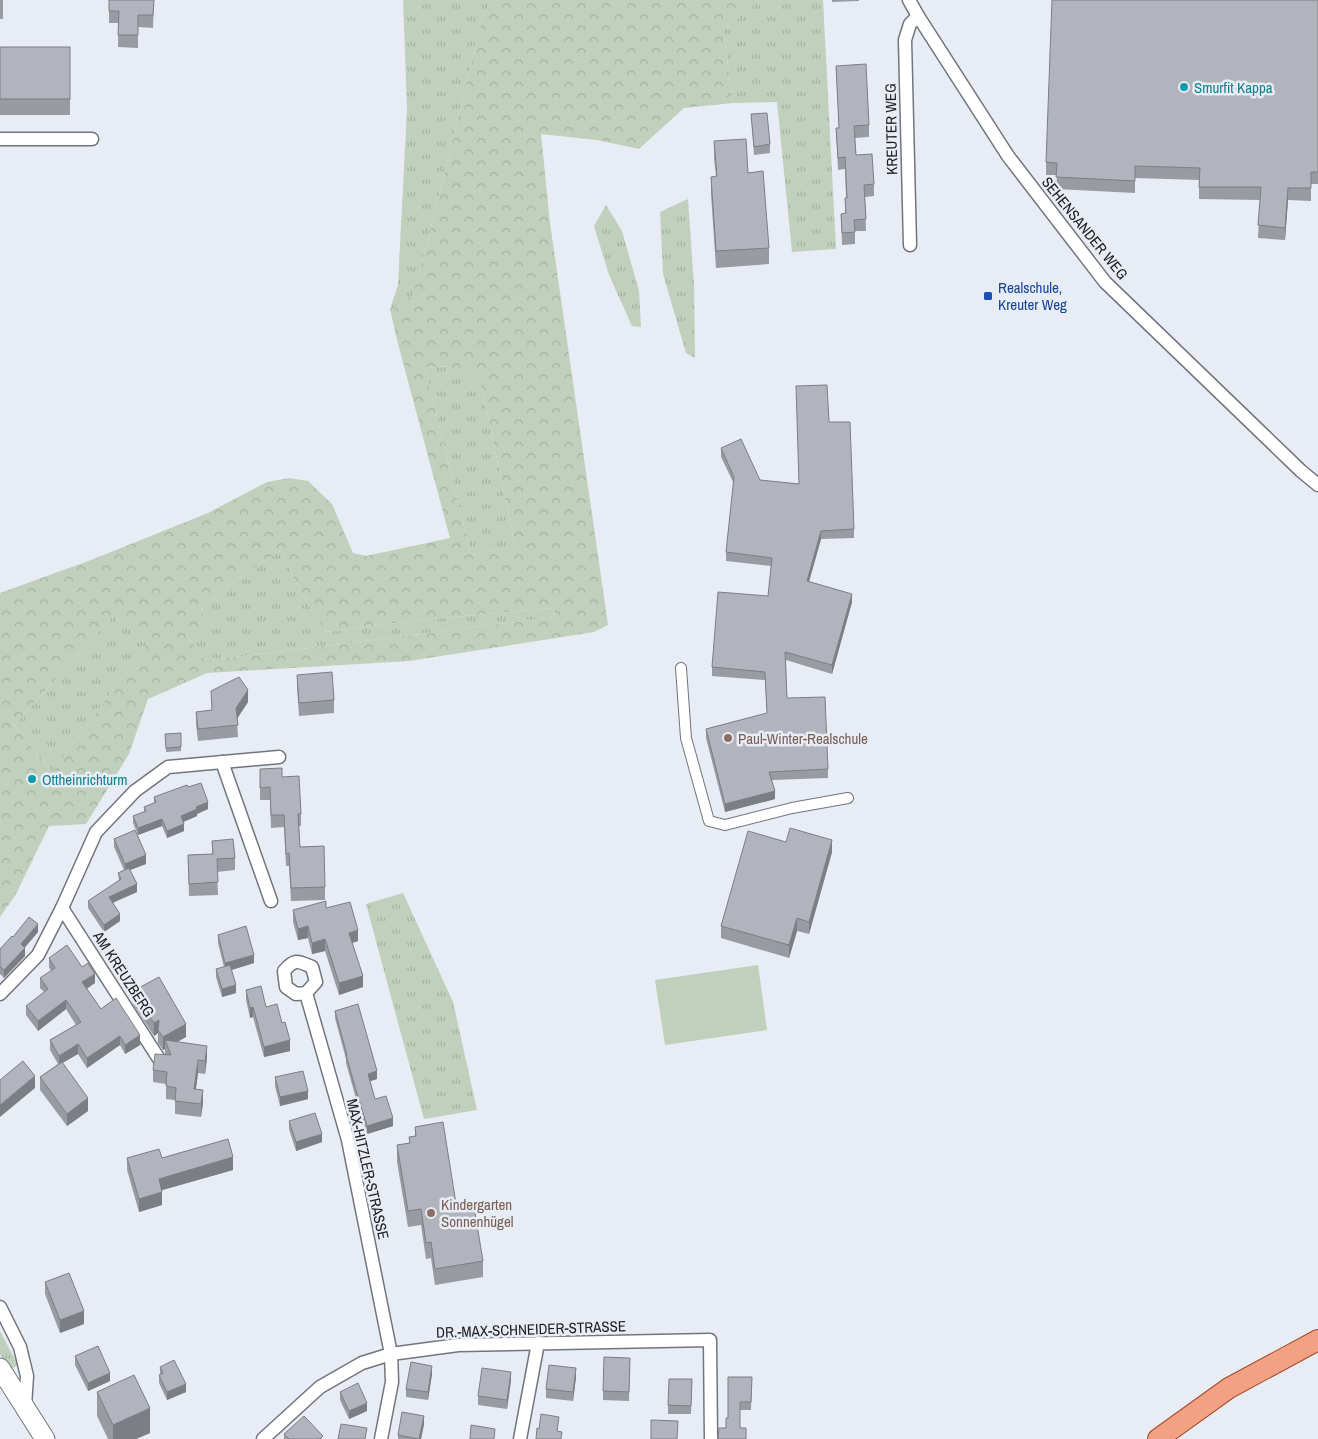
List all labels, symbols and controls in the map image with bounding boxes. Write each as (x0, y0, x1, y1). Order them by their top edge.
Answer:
place label: Smurfit Kappa (1194, 77, 1273, 98)
marker: Smurfit Kappa (1178, 81, 1190, 93)
street label: KREUTER WEG (880, 83, 902, 175)
street label: SEHENSANDER WEG (1037, 172, 1133, 284)
place label: Realschule, Kreuter Weg (998, 277, 1067, 315)
marker: Realschule, Kreuter Weg (982, 290, 994, 302)
place label: Paul-Winter-Realschule (738, 728, 868, 749)
marker: Paul-Winter-Realschule (722, 732, 734, 744)
place label: Ottheinrichturm (42, 769, 127, 790)
marker: Ottheinrichturm (26, 773, 38, 785)
street label: AM KREUZBERG (88, 926, 160, 1021)
street label: MAX-HITZLER-STRASSE (342, 1097, 394, 1241)
place label: Kindergarten Sonnenhügel (441, 1194, 514, 1232)
marker: Kindergarten Sonnenhügel (425, 1207, 437, 1219)
street label: DR.-MAX-SCHNEIDER-STRASSE (436, 1315, 626, 1343)

